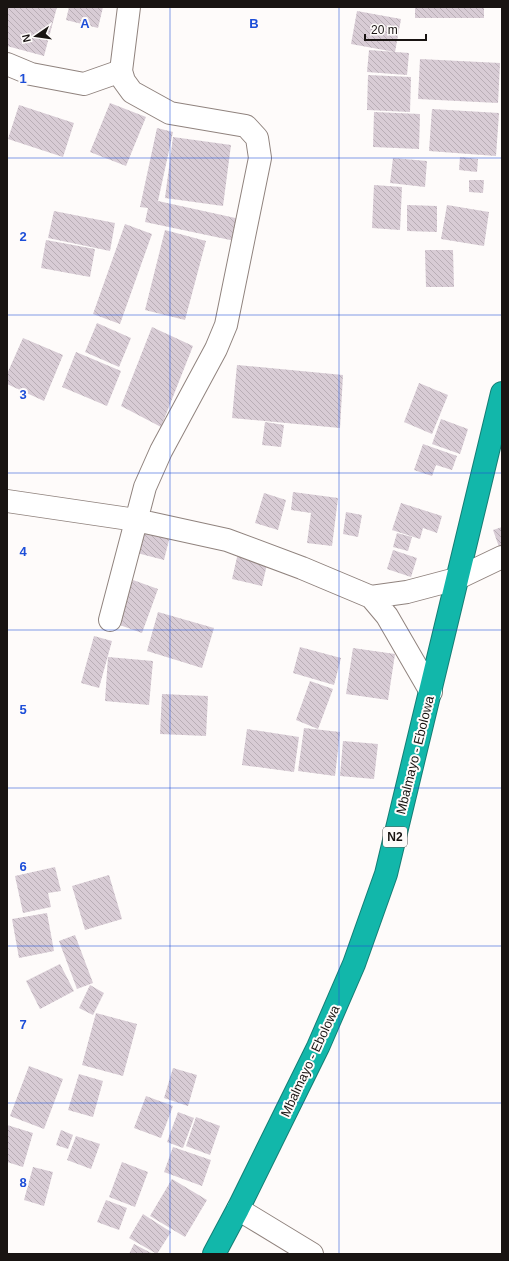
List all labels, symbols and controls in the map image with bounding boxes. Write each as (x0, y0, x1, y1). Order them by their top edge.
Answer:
north arrow (16, 16, 56, 56)
text: A (80, 16, 90, 31)
text: B (249, 16, 259, 31)
scale bar (365, 16, 426, 42)
text: 20 m (371, 23, 398, 37)
text: N (20, 33, 33, 43)
text: 1 (19, 71, 27, 86)
text: 2 (19, 229, 27, 244)
text: 3 (19, 387, 27, 402)
text: 4 (19, 544, 27, 559)
street label: Mbalmayo - Ebolowa (393, 694, 437, 816)
text: 5 (19, 702, 27, 717)
road number: N2 (383, 827, 407, 847)
text: 6 (19, 859, 27, 874)
street label: Mbalmayo - Ebolowa (278, 1002, 343, 1119)
text: 7 (19, 1017, 27, 1032)
text: 8 (19, 1175, 27, 1190)

